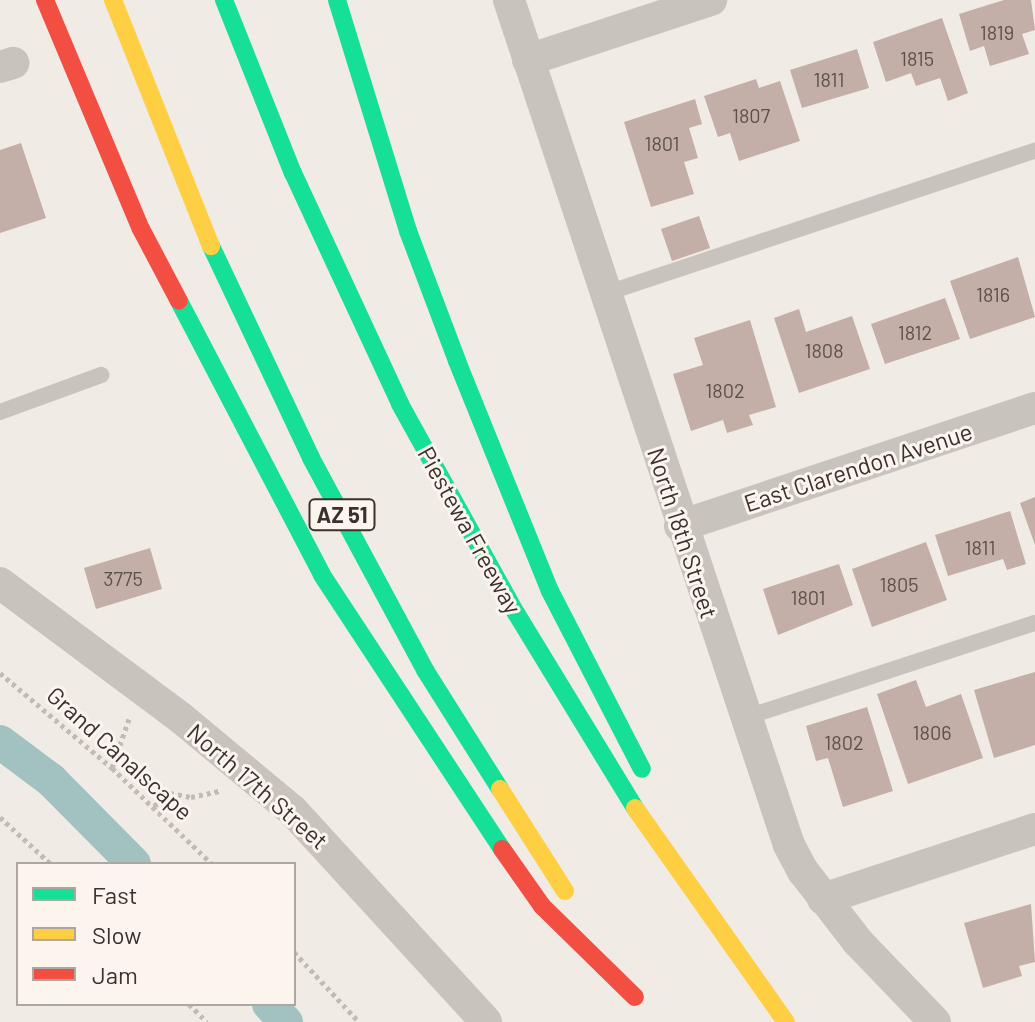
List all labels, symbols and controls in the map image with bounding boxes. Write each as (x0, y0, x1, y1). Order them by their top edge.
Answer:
house number: 1819 (980, 20, 1014, 44)
house number: 1815 (900, 46, 934, 70)
house number: 1811 (814, 67, 844, 91)
house number: 1807 (732, 103, 770, 127)
house number: 1801 (644, 131, 680, 155)
house number: 1816 (976, 282, 1010, 306)
house number: 1812 (898, 320, 932, 344)
house number: 1808 (804, 338, 844, 362)
house number: 1802 (705, 378, 745, 402)
street label: East Clarendon Avenue (740, 416, 976, 518)
street label: Piestewa Freeway (412, 441, 528, 619)
street label: North 18th Street (642, 444, 724, 622)
road number: AZ 51 (308, 497, 376, 533)
house number: 1811 (965, 535, 995, 559)
house number: 3775 (103, 566, 143, 590)
house number: 1805 (880, 572, 918, 596)
house number: 1801 (790, 585, 826, 609)
street label: Grand Canalscape (41, 680, 199, 826)
street label: North 17th Street (182, 717, 334, 855)
house number: 1806 (912, 720, 952, 744)
house number: 1802 (824, 730, 864, 754)
legend (16, 862, 296, 1006)
text: Fast (92, 880, 137, 909)
text: Slow (92, 920, 141, 949)
text: Jam (92, 960, 138, 989)

